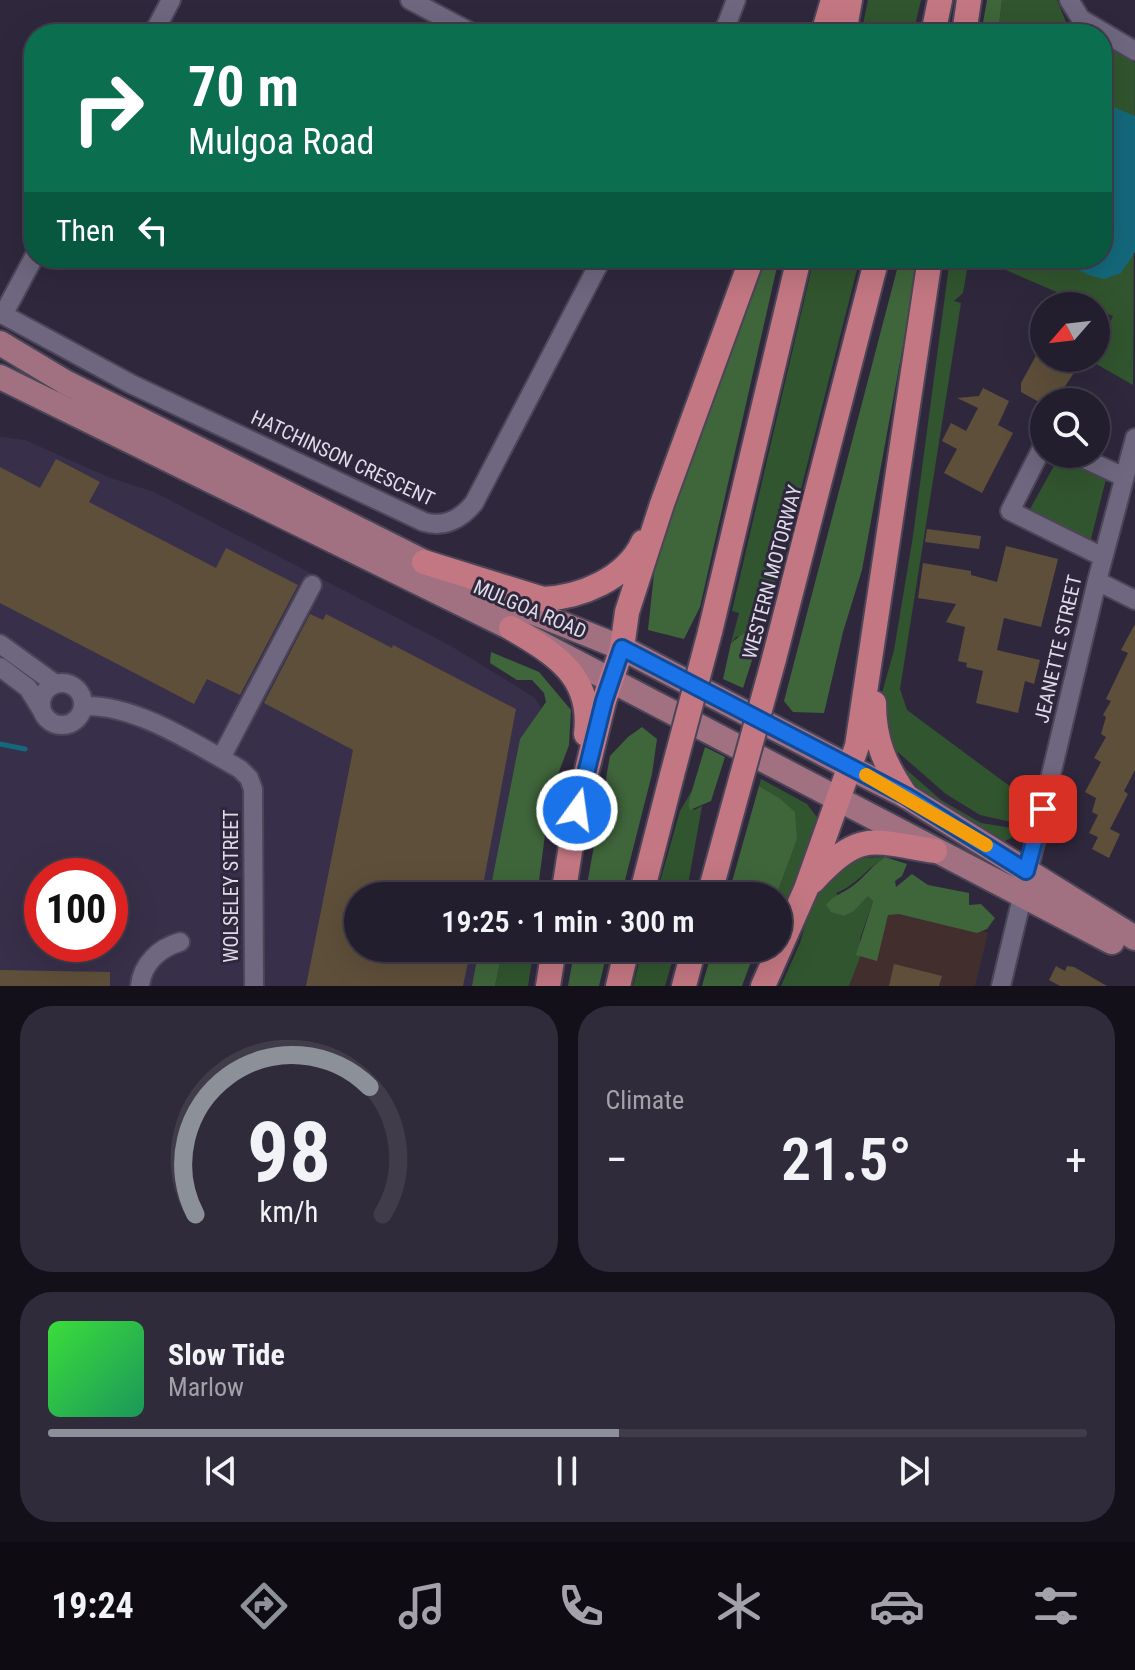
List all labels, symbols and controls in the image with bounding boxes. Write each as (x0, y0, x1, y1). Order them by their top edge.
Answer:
text: 70 m (188, 54, 299, 120)
icon: right (56, 56, 160, 160)
text: Mulgoa Road (188, 121, 374, 163)
icon: left (131, 208, 175, 252)
text: Then (56, 213, 115, 248)
north arrow (1030, 292, 1110, 372)
map controls (1030, 292, 1110, 468)
button: search (1030, 388, 1110, 468)
street label: HATCHINSON CRESCENT (247, 405, 439, 511)
street label: WESTERN MOTORWAY (737, 482, 807, 662)
street label: JEANETTE STREET (1029, 573, 1087, 725)
street label: MULGOA ROAD (470, 574, 590, 644)
position arrow (535, 768, 619, 852)
pin (1009, 775, 1077, 843)
icon: arrive (1021, 787, 1065, 831)
street label: WOLSELEY STREET (219, 809, 243, 963)
speed limit sign: 100 (24, 858, 128, 962)
text: 19:25 · 1 min · 300 m (441, 904, 695, 939)
text: Climate (606, 1085, 684, 1115)
text: 98 (247, 1104, 331, 1201)
text: 21.5° (781, 1124, 912, 1195)
text: − (606, 1134, 628, 1186)
text: + (1065, 1134, 1087, 1186)
text: km/h (259, 1195, 318, 1229)
text: Slow Tide (168, 1337, 285, 1372)
text: Marlow (168, 1372, 244, 1402)
icon: previous (199, 1449, 243, 1493)
icon: pause (545, 1449, 589, 1493)
icon: next (892, 1449, 936, 1493)
icon: directions (236, 1578, 292, 1634)
icon: music (394, 1578, 450, 1634)
icon: phone (553, 1578, 609, 1634)
icon: climate (711, 1578, 767, 1634)
icon: car (869, 1578, 925, 1634)
icon: filters (1028, 1578, 1084, 1634)
text: 19:24 (51, 1585, 134, 1627)

